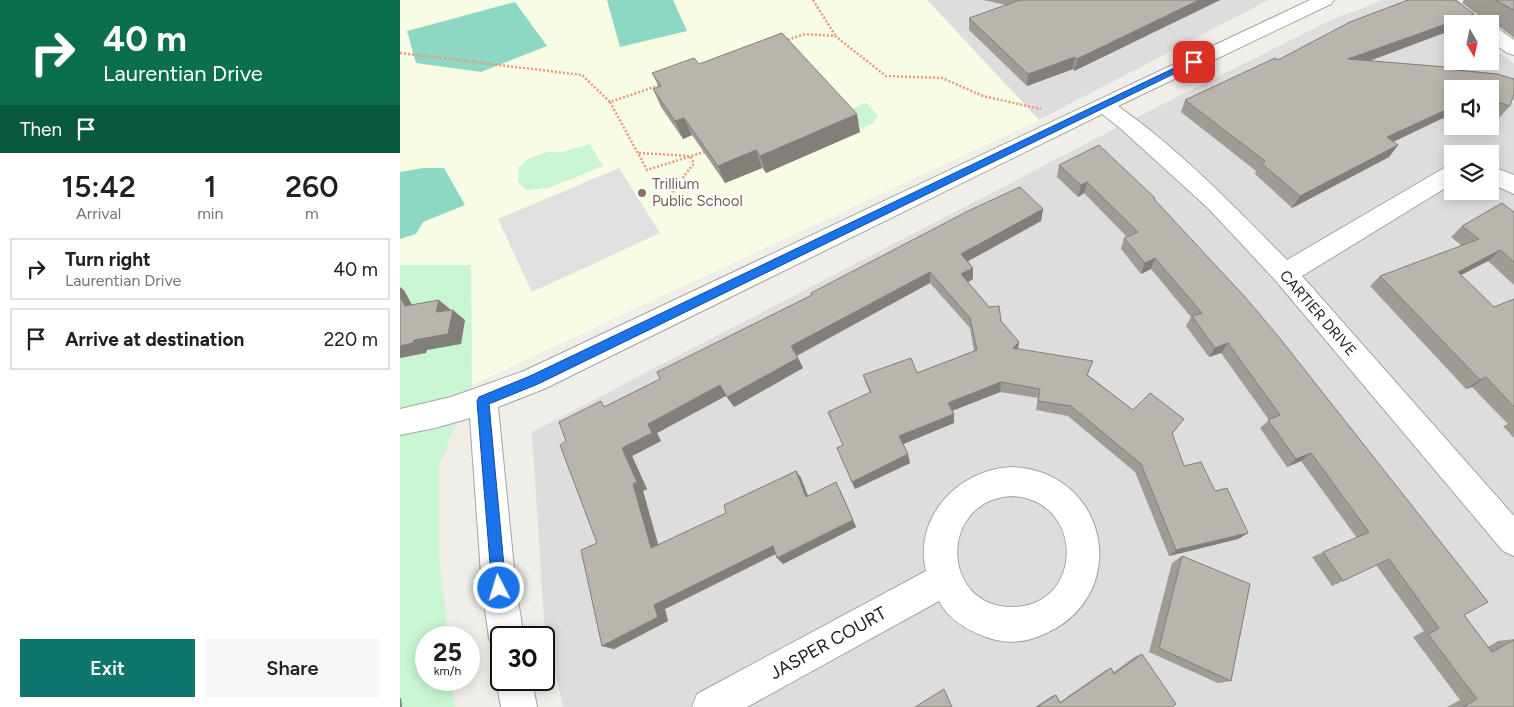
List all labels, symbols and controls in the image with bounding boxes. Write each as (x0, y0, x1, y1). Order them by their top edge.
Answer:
north arrow (1444, 15, 1499, 70)
map controls (1444, 15, 1499, 200)
text: 40 m (103, 18, 187, 60)
icon: right (20, 20, 85, 85)
pin (1173, 41, 1215, 83)
icon: arrive (1180, 48, 1208, 76)
text: Laurentian Drive (103, 60, 263, 87)
button: sound (1444, 80, 1499, 135)
icon: arrive (72, 115, 100, 143)
text: Then (20, 118, 62, 141)
button: layers (1444, 145, 1499, 200)
text: 15:42 (61, 168, 136, 205)
text: 1 (204, 168, 217, 205)
text: 260 (285, 168, 339, 205)
place label: Trillium Public School (652, 175, 743, 210)
marker: Trillium Public School (636, 187, 648, 199)
text: Arrival (76, 204, 121, 223)
text: min (197, 204, 223, 223)
text: m (305, 204, 319, 223)
text: Turn right (65, 248, 151, 271)
icon: right (22, 255, 50, 283)
text: 40 m (333, 258, 378, 281)
street label: CARTIER DRIVE (1276, 266, 1360, 360)
text: Laurentian Drive (65, 271, 181, 290)
icon: arrive (22, 325, 50, 353)
text: Arrive at destination (65, 328, 244, 351)
text: 220 m (324, 328, 378, 351)
position arrow (472, 561, 524, 613)
street label: JASPER COURT (766, 602, 890, 684)
speed limit sign: 30 (490, 626, 555, 691)
text: 25 (433, 637, 462, 667)
button: Exit (20, 639, 195, 697)
button: Share (205, 639, 380, 697)
text: km/h (434, 664, 461, 678)

